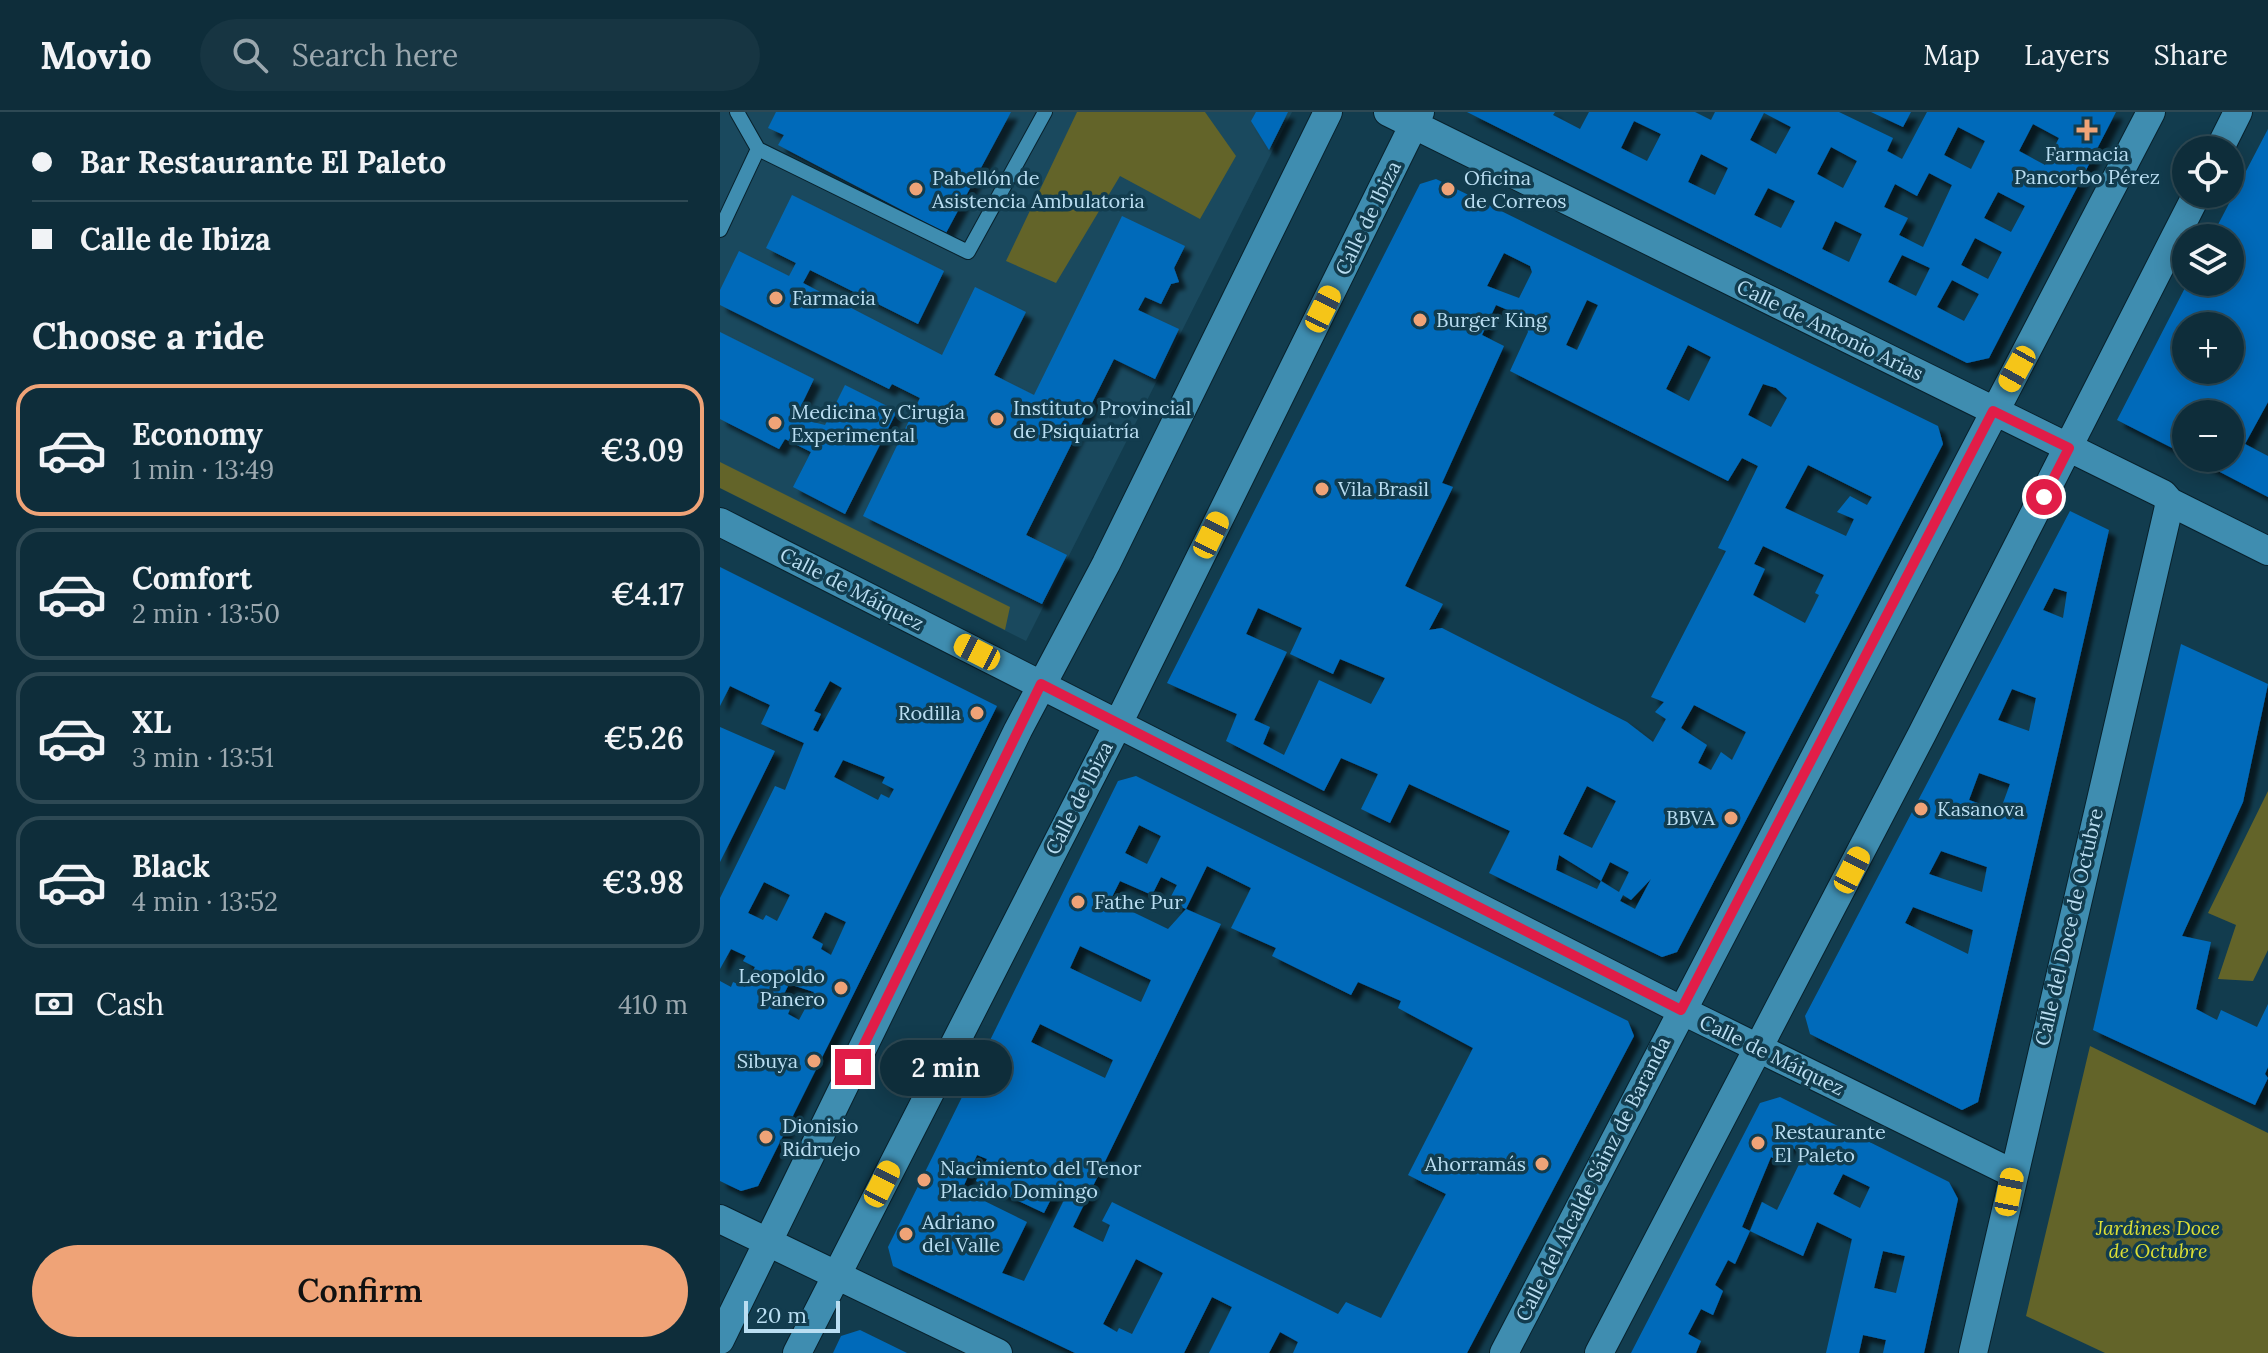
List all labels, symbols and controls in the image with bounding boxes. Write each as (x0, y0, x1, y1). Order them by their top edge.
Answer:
search box (200, 19, 760, 91)
text: Movio (40, 31, 152, 79)
icon: search (228, 33, 272, 77)
text: Search here (292, 36, 458, 74)
text: Map (1923, 37, 1980, 73)
text: Layers (2024, 37, 2110, 73)
text: Share (2154, 37, 2228, 73)
marker: Farmacia Pancorbo Pérez (2078, 121, 2096, 139)
map controls (2172, 136, 2244, 472)
button: locate (2172, 136, 2244, 208)
place label: Farmacia Pancorbo Pérez (2014, 141, 2160, 189)
text: Bar Restaurante El Paleto (80, 143, 446, 181)
street label: Calle de Ibiza (1329, 157, 1406, 279)
place label: Pabellón de Asistencia Ambulatoria (931, 165, 1145, 213)
place label: Oficina de Correos (1464, 165, 1567, 213)
marker: Pabellón de Asistencia Ambulatoria (907, 180, 925, 198)
marker: Oficina de Correos (1439, 180, 1457, 198)
text: Calle de Ibiza (80, 220, 271, 258)
button: layers (2172, 224, 2244, 296)
street label: Calle de Antonio Arias (1733, 274, 1928, 386)
car (1302, 282, 1344, 336)
place label: Farmacia (792, 285, 876, 310)
marker: Farmacia (767, 289, 785, 307)
place label: Burger King (1436, 307, 1548, 332)
marker: Burger King (1411, 311, 1429, 329)
button: + (2172, 312, 2244, 384)
text: Choose a ride (32, 313, 264, 359)
car (1995, 342, 2039, 396)
place label: Instituto Provincial de Psiquiatría (1013, 395, 1191, 443)
place label: Medicina y Cirugía Experimental (791, 399, 965, 447)
button: − (2172, 400, 2244, 472)
marker: Instituto Provincial de Psiquiatría (988, 410, 1006, 428)
icon: car (36, 414, 108, 486)
marker: Medicina y Cirugía Experimental (766, 414, 784, 432)
text: Economy (132, 415, 263, 453)
text: €3.09 (601, 431, 684, 469)
text: 1 min · 13:49 (132, 453, 274, 486)
place label: Vila Brasil (1337, 476, 1429, 501)
route start (2026, 479, 2062, 515)
marker: Vila Brasil (1313, 480, 1331, 498)
car (1190, 508, 1232, 562)
street label: Calle de Máiquez (776, 542, 928, 636)
icon: car (36, 558, 108, 630)
text: Comfort (132, 559, 252, 597)
text: €4.17 (611, 575, 684, 613)
text: 2 min · 13:50 (132, 597, 280, 630)
car (950, 630, 1004, 674)
place label: Rodilla (898, 700, 961, 725)
icon: car (36, 702, 108, 774)
text: XL (132, 703, 171, 741)
marker: Rodilla (968, 704, 986, 722)
text: €5.26 (604, 719, 684, 757)
street label: Calle de Ibiza (1039, 737, 1118, 859)
text: 3 min · 13:51 (132, 741, 274, 774)
place label: Kasanova (1937, 796, 2025, 821)
marker: Kasanova (1912, 800, 1930, 818)
place label: BBVA (1666, 805, 1715, 830)
street label: Calle del Doce de Octubre (2029, 806, 2108, 1048)
marker: BBVA (1722, 809, 1740, 827)
car (1830, 843, 1874, 897)
icon: car (36, 846, 108, 918)
text: Black (132, 847, 210, 885)
text: €3.98 (602, 863, 684, 901)
text: 4 min · 13:52 (132, 885, 278, 918)
place label: Fathe Pur (1094, 889, 1183, 914)
marker: Fathe Pur (1069, 893, 1087, 911)
place label: Leopoldo Panero (738, 963, 825, 1011)
marker: Leopoldo Panero (832, 979, 850, 997)
icon: cash (32, 982, 76, 1026)
text: Cash (96, 985, 164, 1023)
text: 410 m (618, 988, 688, 1021)
street label: Calle de Máiquez (1696, 1009, 1849, 1100)
street label: Calle del Alcalde Sáinz de Baranda (1510, 1032, 1675, 1325)
callout: 2 min (881, 1039, 1013, 1095)
place label: Sibuya (737, 1048, 798, 1073)
route end (835, 1049, 871, 1085)
text: 2 min (912, 1051, 980, 1084)
marker: Sibuya (805, 1052, 823, 1070)
place label: Dionisio Ridruejo (782, 1113, 861, 1161)
place label: Restaurante El Paleto (1774, 1119, 1886, 1167)
marker: Dionisio Ridruejo (757, 1128, 775, 1146)
marker: Restaurante El Paleto (1749, 1134, 1767, 1152)
place label: Ahorramás (1424, 1151, 1526, 1176)
place label: Nacimiento del Tenor Placido Domingo (940, 1155, 1142, 1203)
marker: Ahorramás (1533, 1155, 1551, 1173)
car (860, 1157, 904, 1211)
car (1993, 1166, 2025, 1218)
marker: Nacimiento del Tenor Placido Domingo (915, 1171, 933, 1189)
place label: Adriano del Valle (921, 1209, 1000, 1257)
park label: Jardines Doce de Octubre (2095, 1215, 2220, 1263)
marker: Adriano del Valle (897, 1225, 915, 1243)
button: Confirm (32, 1245, 688, 1337)
scale bar (744, 1297, 840, 1333)
text: 20 m (756, 1301, 807, 1329)

